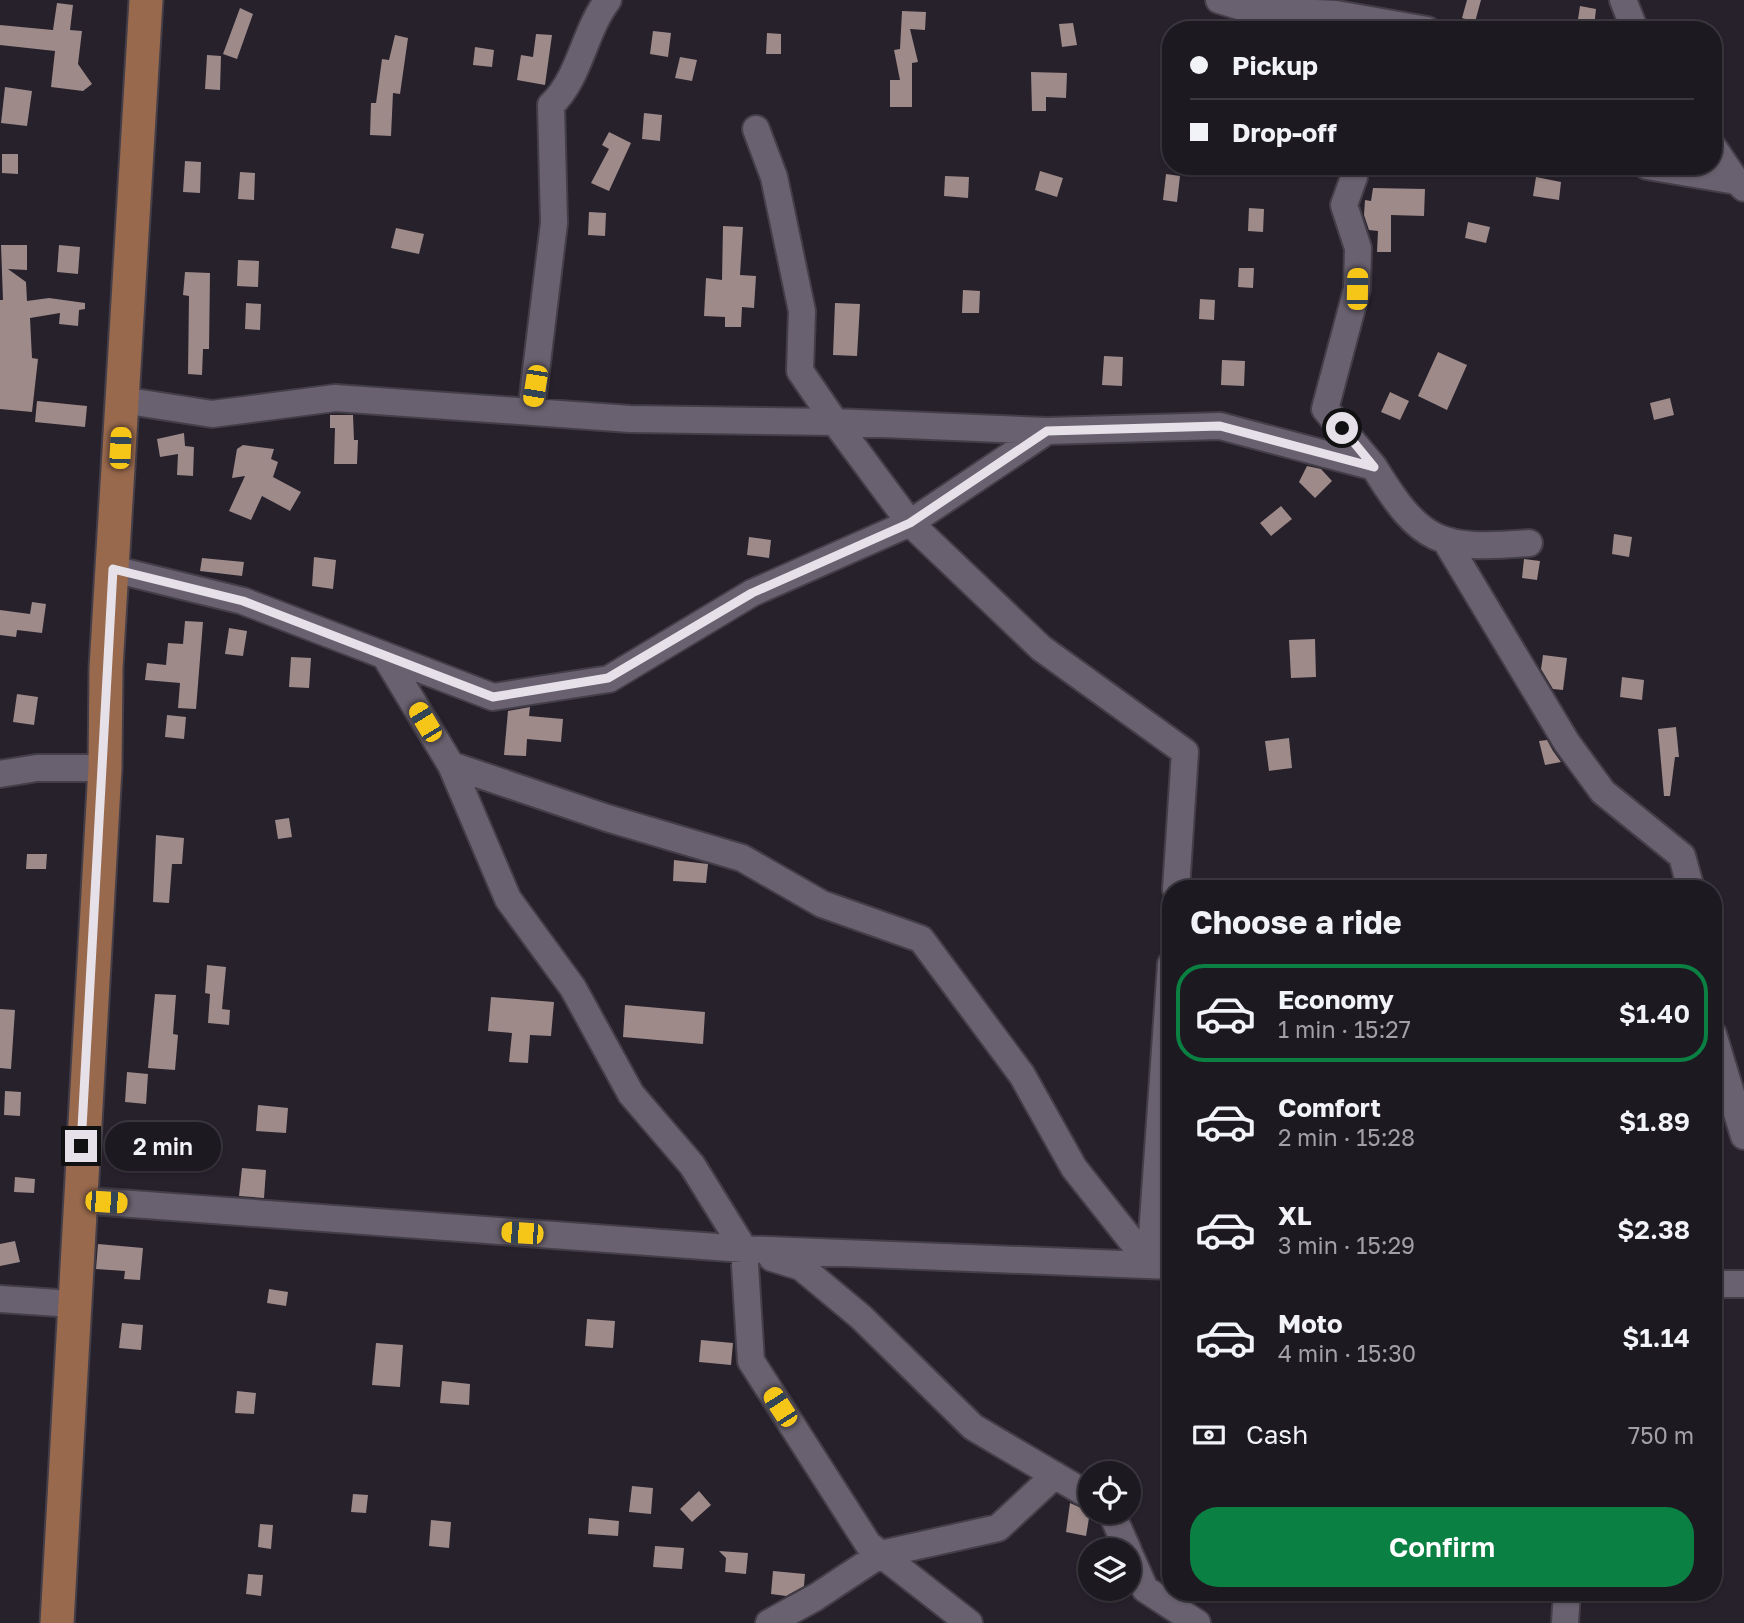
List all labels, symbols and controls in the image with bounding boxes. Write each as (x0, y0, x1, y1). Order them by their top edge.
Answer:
text: Pickup (1232, 50, 1318, 81)
text: Drop-off (1232, 117, 1337, 148)
car (1347, 268, 1368, 310)
car (522, 364, 549, 408)
route start (1326, 412, 1358, 444)
car (109, 426, 132, 470)
car (406, 699, 445, 745)
text: Choose a ride (1190, 903, 1402, 941)
icon: car (1194, 982, 1257, 1045)
text: Economy (1278, 984, 1394, 1015)
text: $1.40 (1619, 998, 1690, 1029)
text: 1 min · 15:27 (1278, 1015, 1411, 1043)
icon: car (1194, 1090, 1257, 1153)
text: Comfort (1278, 1092, 1381, 1123)
text: $1.89 (1619, 1106, 1690, 1137)
callout: 2 min (106, 1122, 221, 1170)
text: 2 min · 15:28 (1278, 1123, 1415, 1151)
route end (65, 1130, 97, 1162)
text: 2 min (133, 1132, 193, 1160)
car (85, 1190, 128, 1214)
icon: car (1194, 1198, 1257, 1261)
text: XL (1278, 1200, 1312, 1231)
text: $2.38 (1617, 1214, 1690, 1245)
car (501, 1221, 544, 1245)
text: 3 min · 15:29 (1278, 1231, 1415, 1259)
icon: car (1194, 1306, 1257, 1369)
text: Moto (1278, 1308, 1343, 1339)
text: $1.14 (1622, 1322, 1690, 1353)
text: 4 min · 15:30 (1278, 1339, 1416, 1367)
car (760, 1384, 801, 1430)
icon: cash (1190, 1416, 1228, 1454)
text: Cash (1246, 1419, 1308, 1450)
text: 750 m (1628, 1421, 1694, 1449)
map controls (1078, 1461, 1141, 1601)
button: locate (1078, 1461, 1141, 1524)
button: Confirm (1190, 1507, 1694, 1587)
button: layers (1078, 1538, 1141, 1601)

